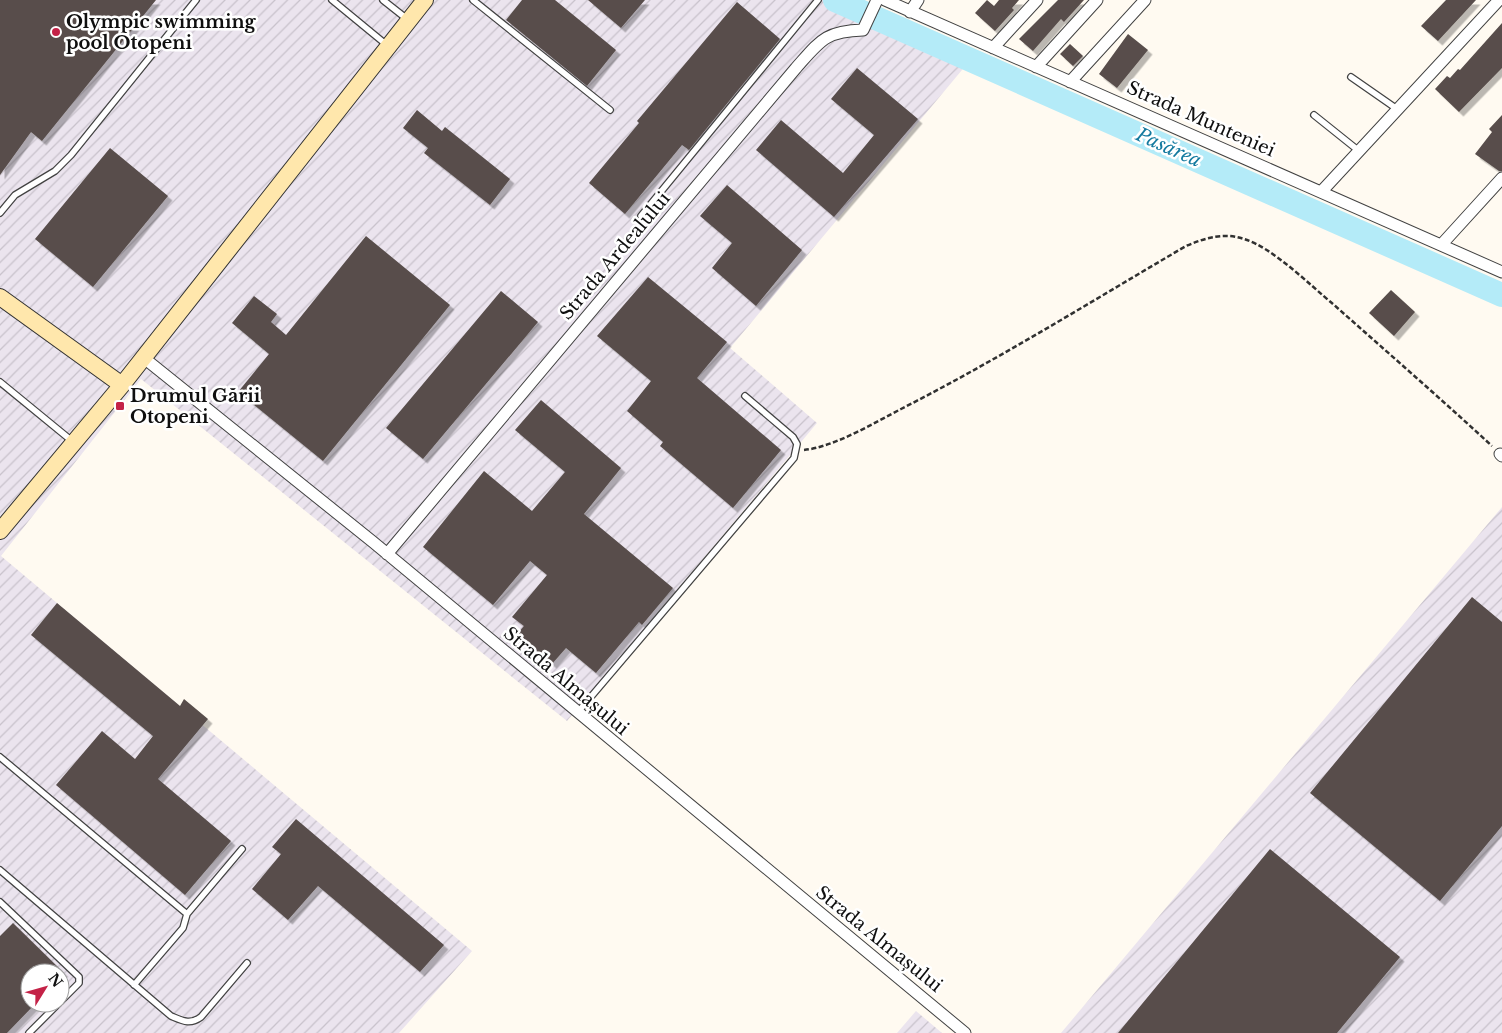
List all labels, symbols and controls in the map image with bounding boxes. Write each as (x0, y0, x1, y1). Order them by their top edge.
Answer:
place label: Olympic swimming pool Otopeni (66, 11, 257, 54)
marker: Olympic swimming pool Otopeni (50, 26, 62, 38)
street label: Strada Munteniei (1124, 76, 1278, 162)
water label: Pasărea (1132, 122, 1205, 172)
street label: Strada Ardealului (555, 188, 675, 324)
place label: Drumul Gării Otopeni (130, 385, 261, 428)
marker: Drumul Gării Otopeni (114, 400, 126, 412)
street label: Strada Almașului (499, 622, 633, 740)
street label: Strada Almașului (811, 881, 947, 997)
north arrow (20, 963, 70, 1013)
text: N (44, 970, 67, 991)

